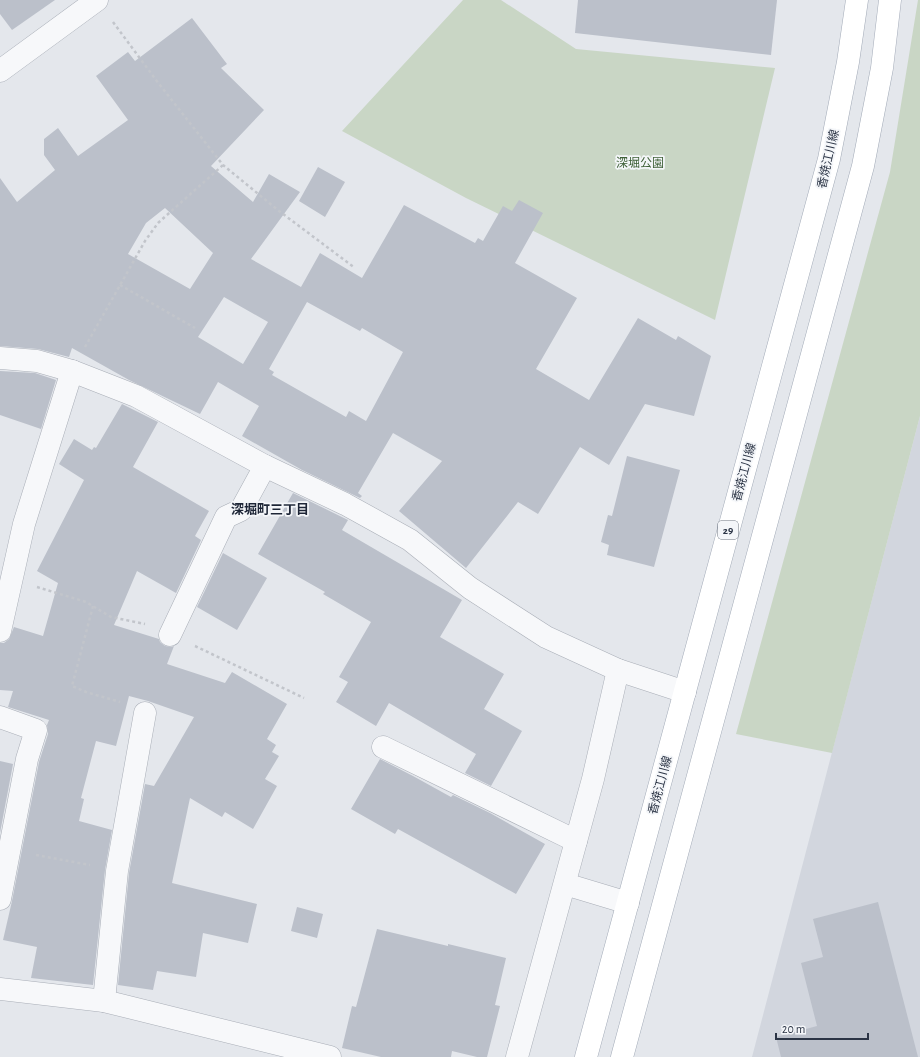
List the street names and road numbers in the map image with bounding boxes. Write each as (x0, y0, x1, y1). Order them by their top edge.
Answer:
street label: 香焼江川線 (814, 128, 841, 190)
street label: 香焼江川線 (729, 441, 758, 503)
road number: 29 (718, 521, 738, 539)
street label: 香焼江川線 (645, 754, 674, 816)

